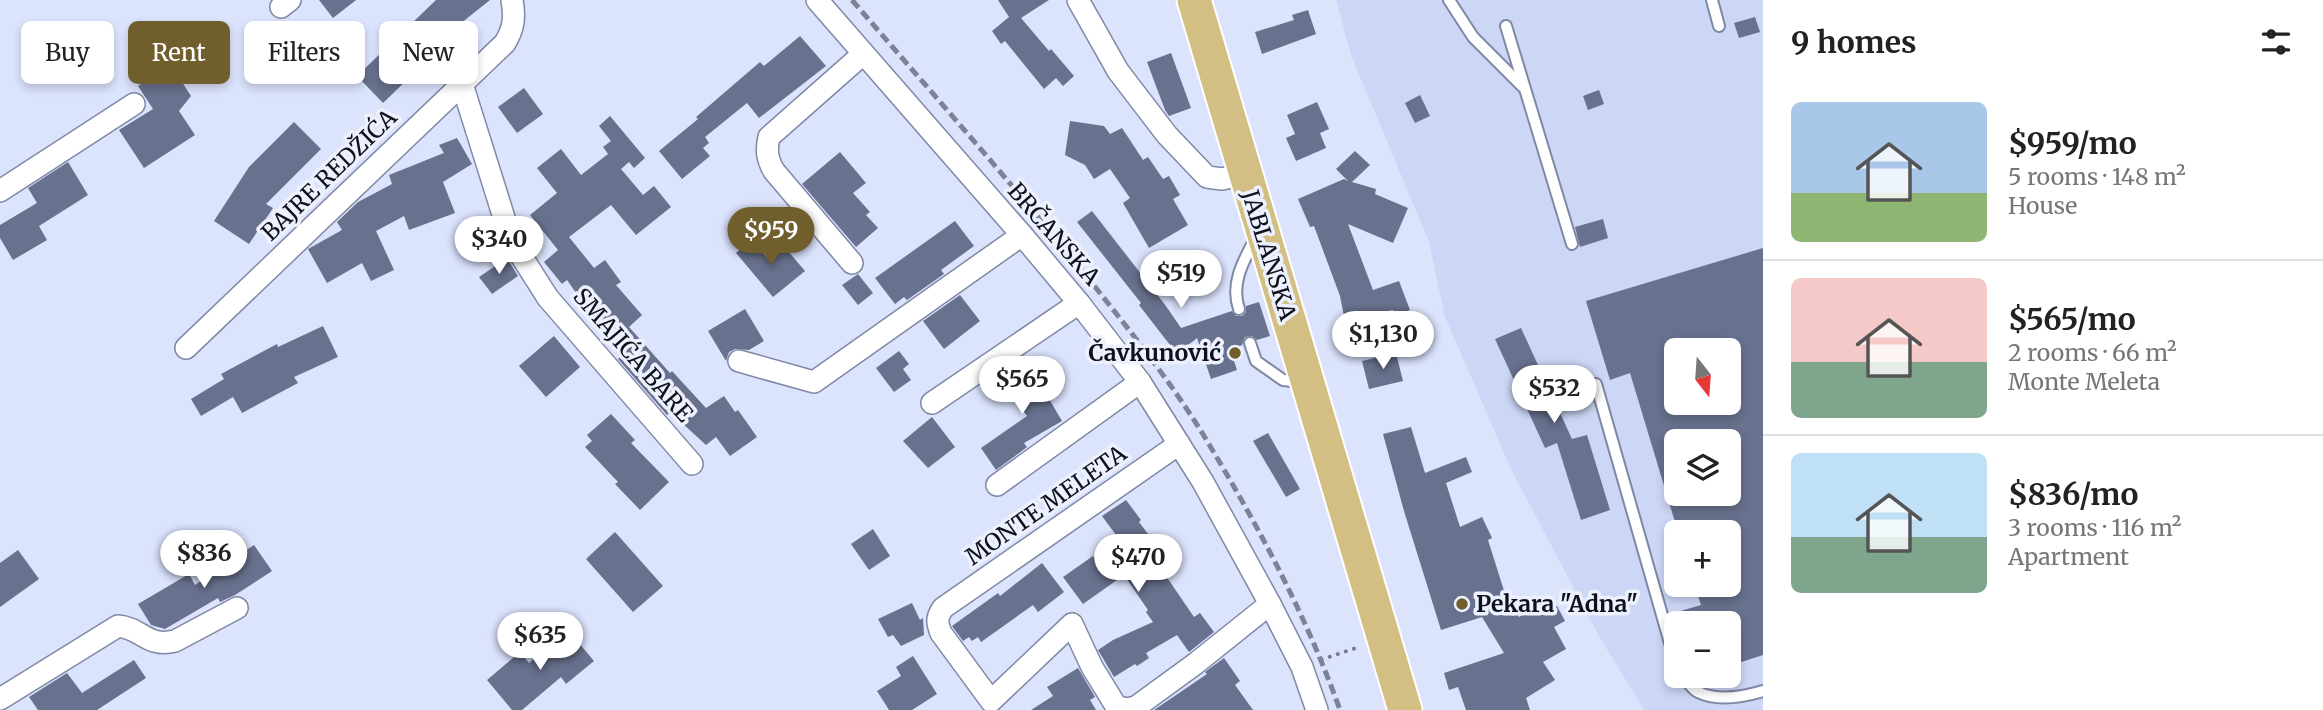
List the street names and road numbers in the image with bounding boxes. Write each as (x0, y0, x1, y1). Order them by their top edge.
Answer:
street label: BAJRE REDŽIĆA (255, 102, 403, 247)
street label: BRČANSKA (1002, 176, 1107, 292)
street label: JABLANSKA (1236, 185, 1303, 324)
street label: SMAJIĆA BARE (567, 282, 700, 428)
street label: MONTE MELETA (960, 438, 1132, 571)

